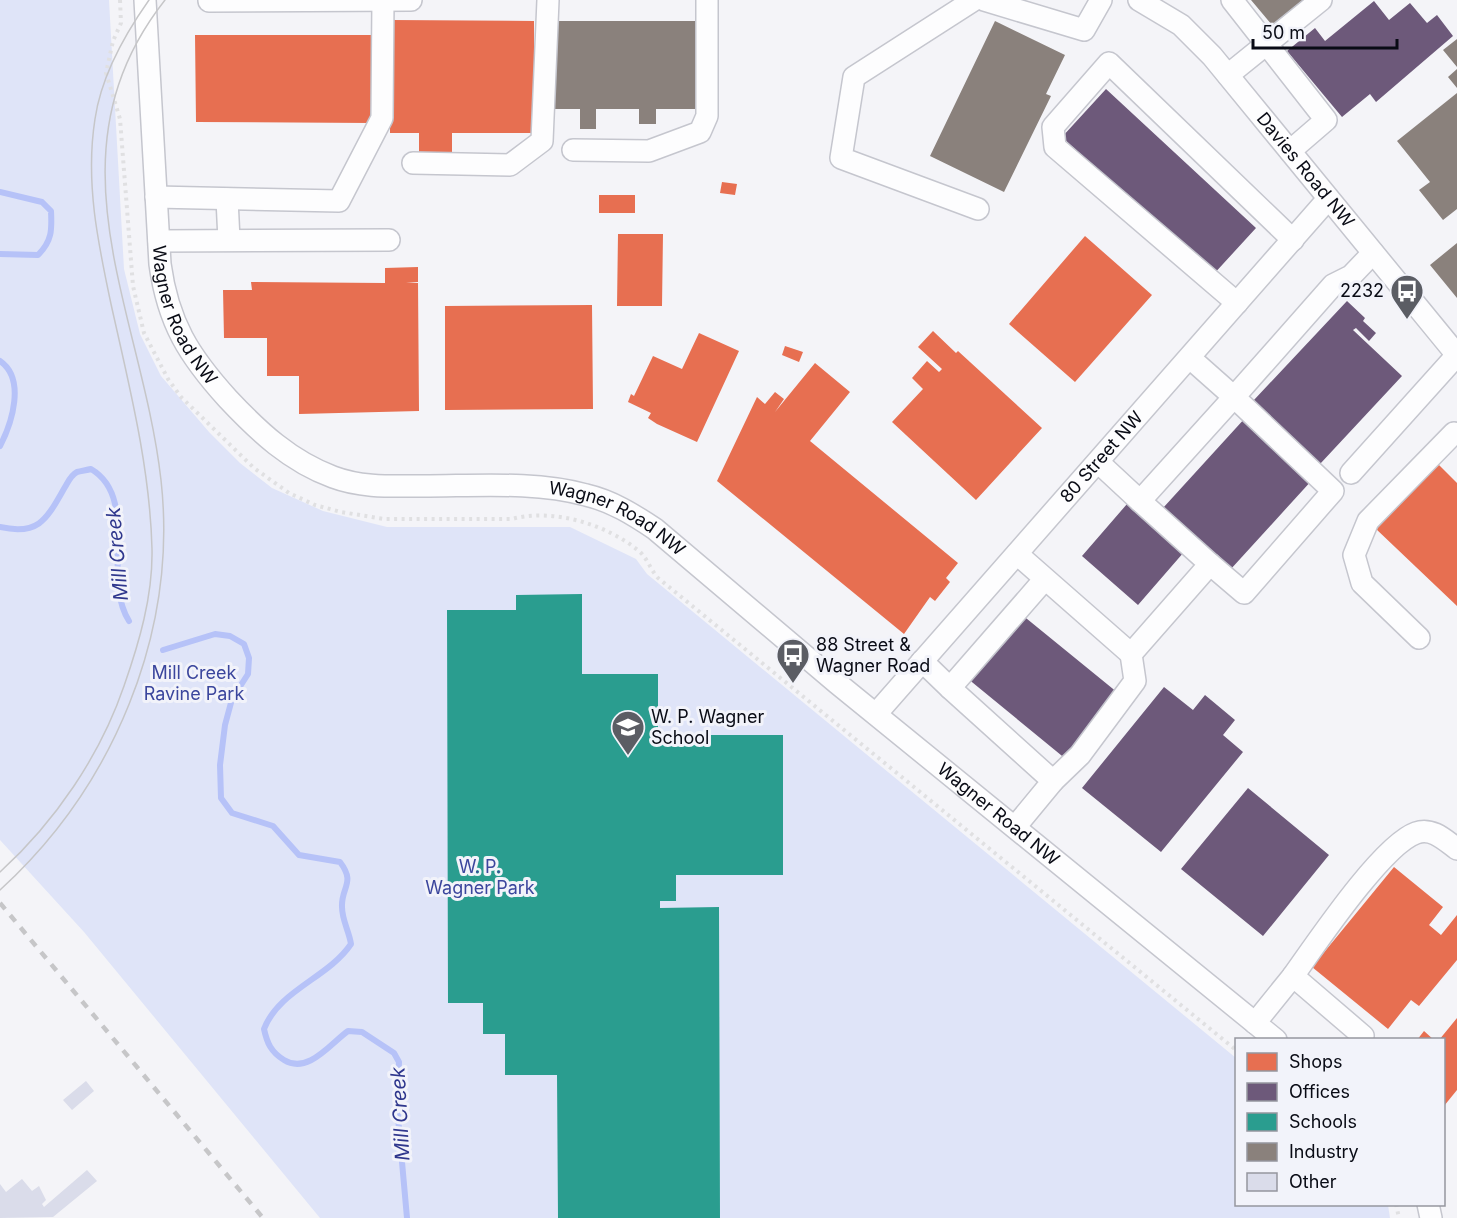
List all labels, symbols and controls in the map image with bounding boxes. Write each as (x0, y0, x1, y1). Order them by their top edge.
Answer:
scale bar (1253, 12, 1397, 50)
text: 50 m (1262, 22, 1305, 43)
street label: Davies Road NW (1253, 108, 1359, 231)
street label: Wagner Road NW (149, 245, 222, 389)
bus stop icon: 2232 (1389, 273, 1425, 320)
place label: 2232 (1340, 280, 1384, 301)
street label: 80 Street NW (1055, 406, 1147, 507)
street label: Wagner Road NW (548, 477, 690, 560)
water label: Mill Creek (101, 505, 133, 602)
place label: 88 Street & Wagner Road (816, 634, 930, 676)
bus stop icon: 88 Street & Wagner Road (775, 637, 811, 684)
park label: Mill Creek Ravine Park (144, 662, 244, 704)
place label: W. P. Wagner School (651, 706, 764, 748)
school or university icon: W. P. Wagner School (610, 709, 646, 756)
street label: Wagner Road NW (934, 758, 1064, 870)
park label: W. P. Wagner Park (425, 856, 535, 898)
legend (1235, 1038, 1445, 1206)
text: Shops (1289, 1051, 1343, 1072)
water label: Mill Creek (386, 1065, 414, 1162)
text: Offices (1289, 1081, 1350, 1102)
text: Schools (1289, 1111, 1357, 1132)
text: Industry (1289, 1141, 1359, 1162)
text: Other (1289, 1171, 1337, 1192)

